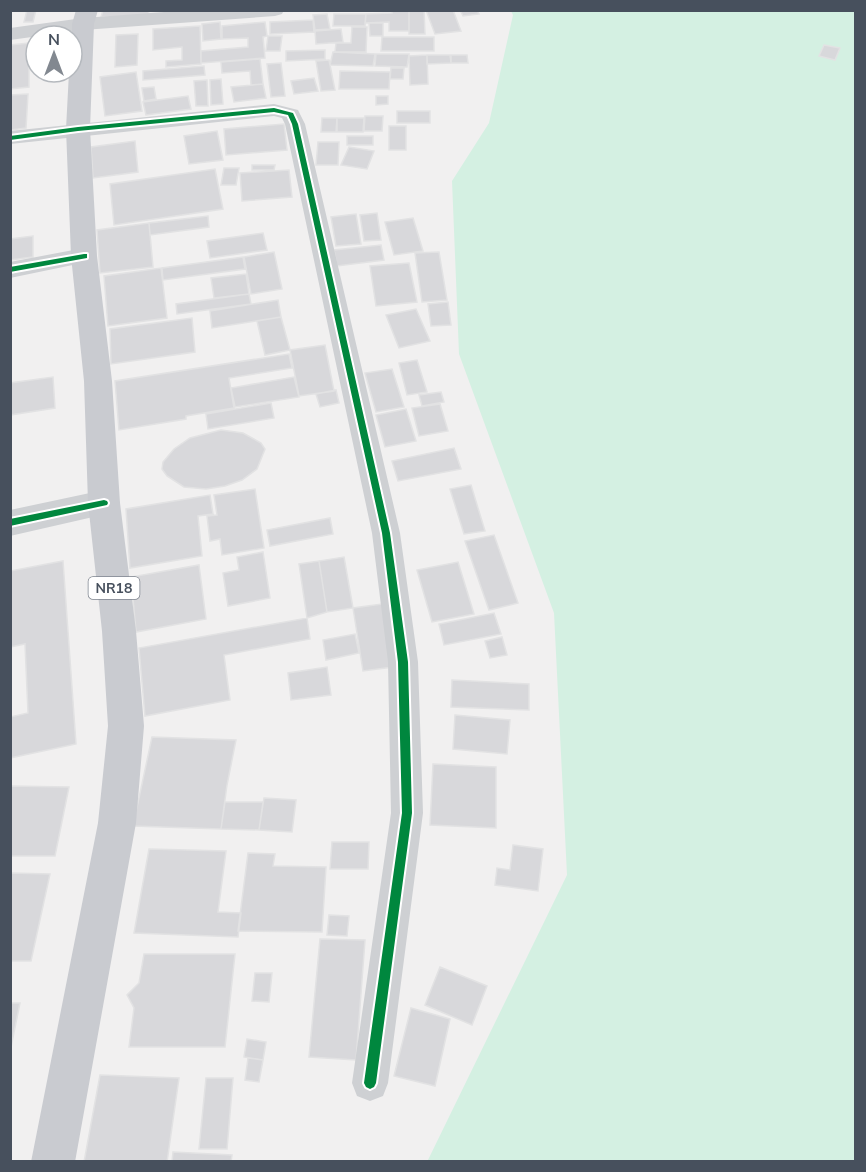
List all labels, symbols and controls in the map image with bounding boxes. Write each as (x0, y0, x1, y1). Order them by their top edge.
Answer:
north arrow (24, 24, 84, 84)
text: N (48, 29, 60, 51)
road number: NR18 (88, 577, 140, 599)

